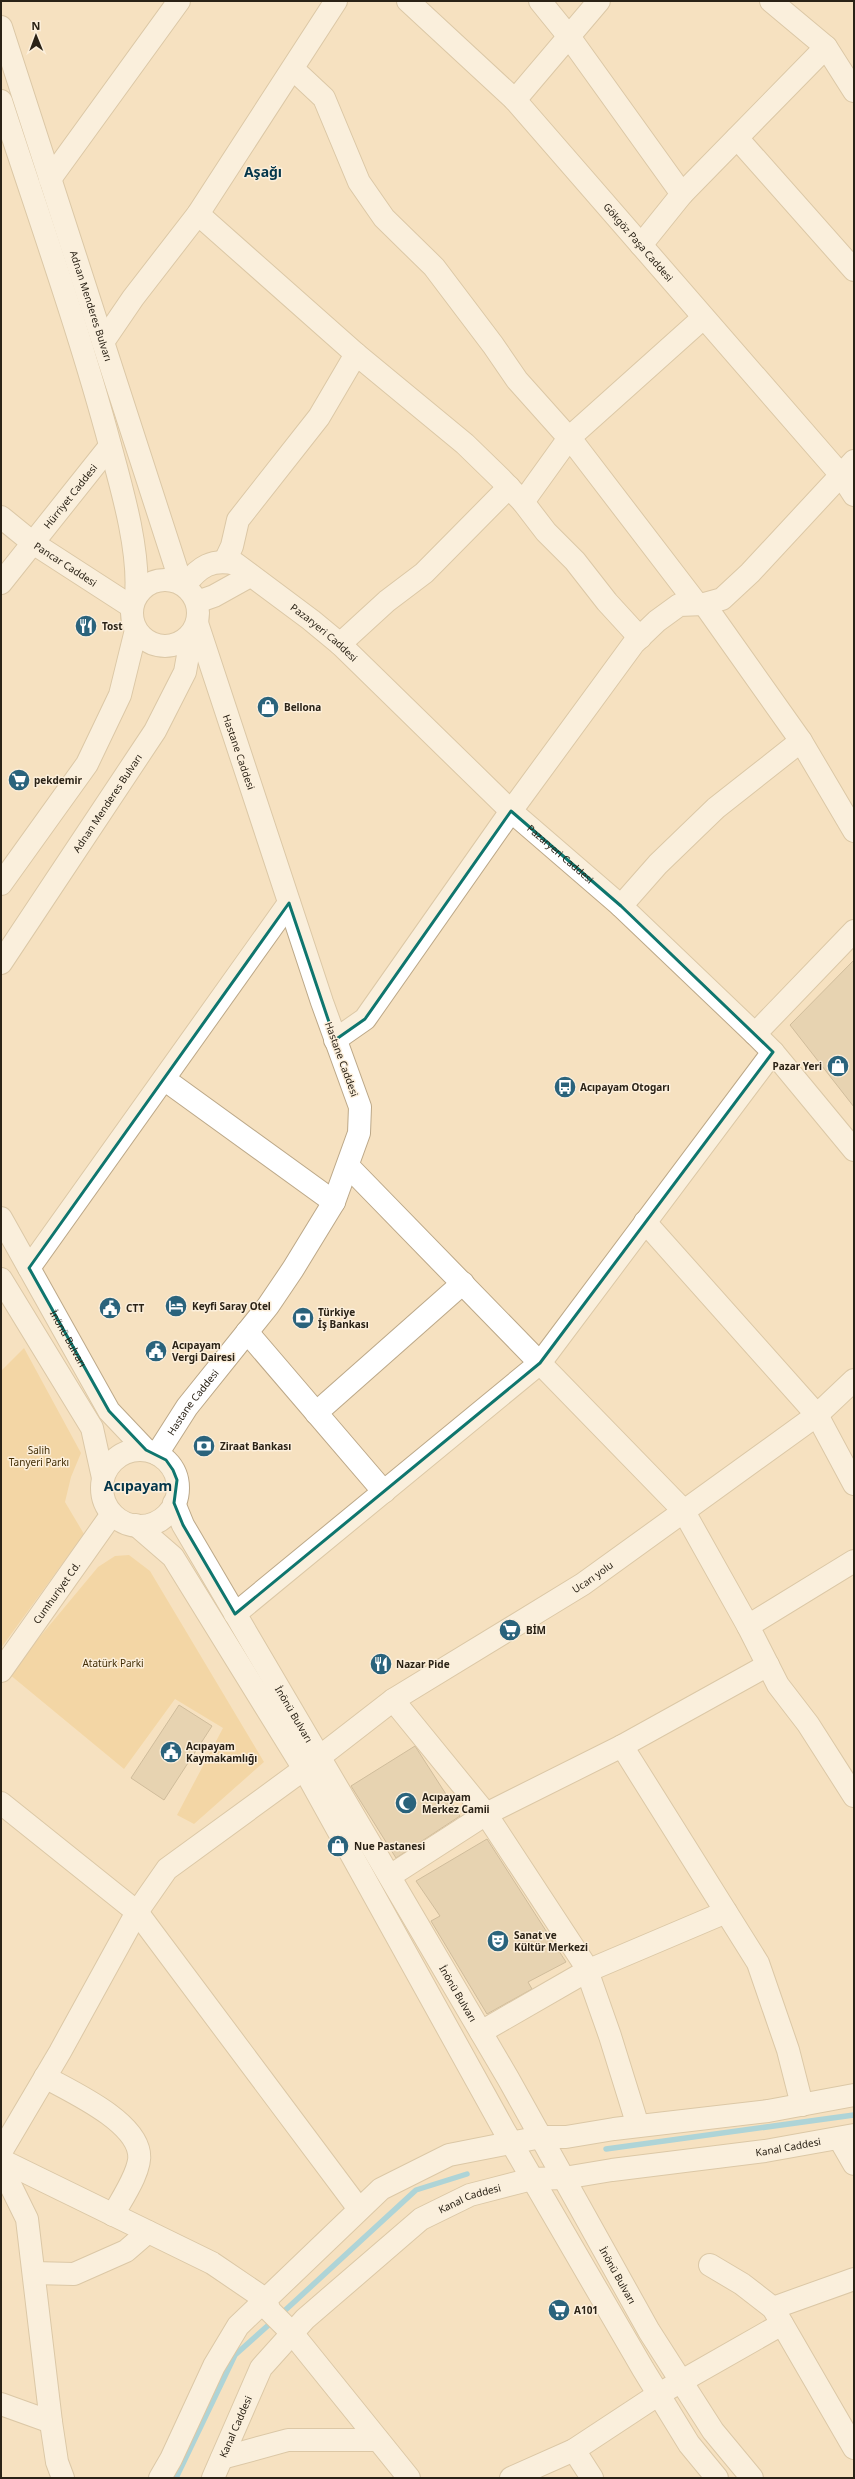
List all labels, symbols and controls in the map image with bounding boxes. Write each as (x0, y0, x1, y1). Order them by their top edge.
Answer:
north arrow (16, 16, 56, 56)
text: N (31, 18, 40, 33)
district label: Aşağı (244, 162, 282, 181)
street label: Gökgöz Paşa Caddesi (600, 200, 677, 284)
street label: Adnan Menderes Bulvarı (67, 249, 116, 363)
street label: Hürriyet Caddesi (40, 461, 100, 531)
street label: Pancar Caddesi (31, 539, 100, 590)
street label: Pazaryeri Caddesi (288, 600, 361, 665)
restaurant icon: Tost (73, 613, 99, 639)
place label: Tost (102, 619, 123, 633)
shop icon: Bellona (255, 694, 281, 720)
place label: Bellona (284, 700, 321, 714)
street label: Hastane Caddesi (220, 713, 258, 791)
street label: Adnan Menderes Bulvarı (69, 751, 145, 855)
supermarket icon: pekdemir (6, 767, 32, 793)
place label: pekdemir (34, 773, 83, 787)
street label: Pazaryeri Caddesi (524, 821, 597, 886)
street label: Hastane Caddesi (322, 1020, 362, 1098)
shop icon: Pazar Yeri (825, 1053, 851, 1079)
place label: Pazar Yeri (773, 1059, 822, 1073)
bus stop icon: Acıpayam Otogarı (552, 1074, 578, 1100)
place label: Acıpayam Otogarı (580, 1080, 670, 1094)
hotel icon: Keyfi Saray Otel (163, 1293, 189, 1319)
public building icon: CTT (97, 1295, 123, 1321)
place label: Keyfi Saray Otel (192, 1299, 271, 1313)
place label: CTT (126, 1301, 144, 1315)
bank icon: Türkiye İş Bankası (290, 1305, 316, 1331)
place label: Türkiye İş Bankası (318, 1305, 369, 1331)
street label: İnönü Bulvarı (47, 1307, 90, 1369)
public building icon: Acıpayam Vergi Dairesi (143, 1338, 169, 1364)
place label: Acıpayam Vergi Dairesi (172, 1338, 235, 1364)
street label: Hastane Caddesi (164, 1366, 222, 1438)
bank icon: Ziraat Bankası (191, 1433, 217, 1459)
place label: Ziraat Bankası (220, 1439, 291, 1453)
park label: Salih Tanyeri Parkı (9, 1443, 69, 1469)
district label: Acıpayam (104, 1476, 172, 1495)
street label: Ucarı yolu (569, 1558, 616, 1596)
street label: Cumhuriyet Cd. (30, 1559, 83, 1627)
supermarket icon: BİM (497, 1617, 523, 1643)
place label: BİM (526, 1623, 546, 1637)
restaurant icon: Nazar Pide (368, 1651, 394, 1677)
park label: Atatürk Parki (82, 1656, 144, 1670)
place label: Nazar Pide (396, 1657, 450, 1671)
street label: İnönü Bulvarı (272, 1683, 316, 1745)
public building icon: Acıpayam Kaymakamlığı (158, 1739, 184, 1765)
place label: Acıpayam Kaymakamlığı (186, 1739, 257, 1765)
mosque icon: Acıpayam Merkez Camii (393, 1790, 419, 1816)
place label: Acıpayam Merkez Camii (422, 1790, 490, 1816)
shop icon: Nue Pastanesi (325, 1833, 351, 1859)
place label: Nue Pastanesi (354, 1839, 425, 1853)
theatre icon: Sanat ve Kültür Merkezi (485, 1928, 511, 1954)
place label: Sanat ve Kültür Merkezi (514, 1928, 588, 1954)
street label: İnönü Bulvarı (436, 1963, 480, 2024)
street label: Kanal Caddesi (755, 2134, 822, 2159)
street label: Kanal Caddesi (436, 2180, 502, 2217)
street label: İnönü Bulvarı (596, 2244, 639, 2306)
supermarket icon: A101 (546, 2297, 572, 2323)
place label: A101 (574, 2303, 598, 2317)
street label: Kanal Caddesi (216, 2394, 255, 2460)

